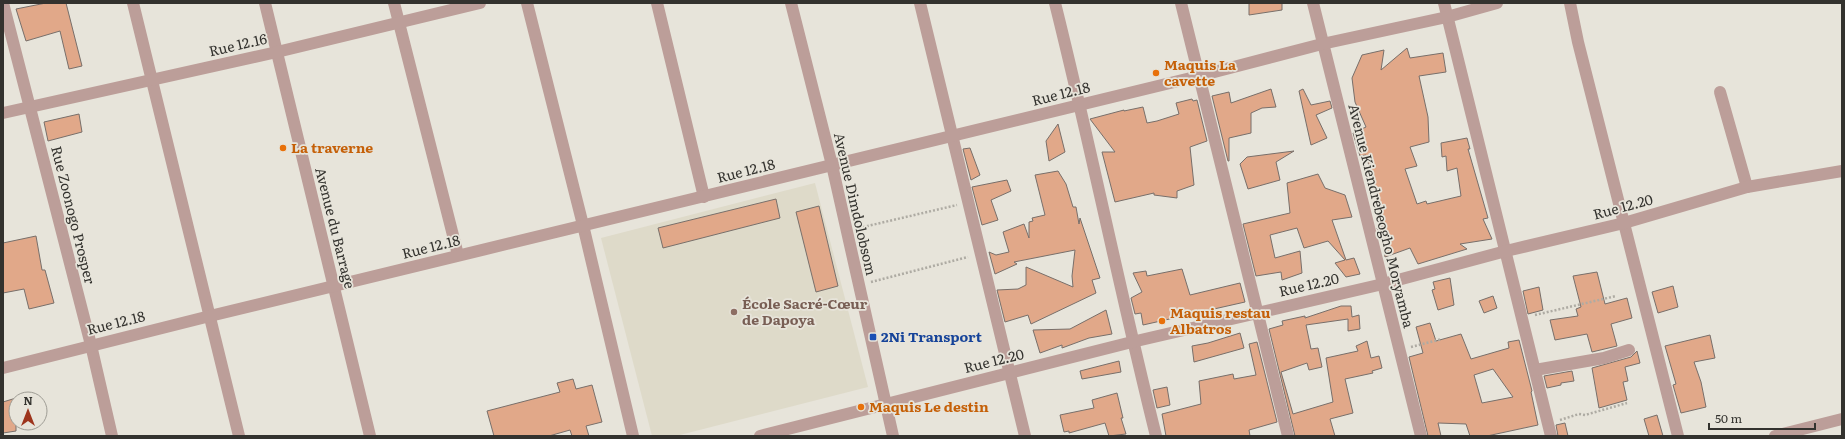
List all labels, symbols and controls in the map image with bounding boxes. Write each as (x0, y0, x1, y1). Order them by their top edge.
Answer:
street label: Rue 12.16 (207, 28, 269, 60)
place label: Maquis La cavette (1164, 54, 1237, 90)
marker: Maquis La cavette (1151, 68, 1161, 78)
street label: Rue 12.18 (1030, 76, 1092, 110)
street label: Avenue Kiendrebeogho Moryamba (1344, 102, 1420, 330)
street label: Avenue Dimdolobsom (830, 130, 882, 277)
place label: La traverne (291, 137, 373, 157)
marker: La traverne (278, 143, 288, 153)
street label: Rue Zoonogo Prosper (47, 144, 101, 286)
street label: Rue 12.18 (715, 153, 777, 187)
street label: Avenue du Barrage (311, 165, 361, 290)
street label: Rue 12.20 (1591, 188, 1655, 224)
street label: Rue 12.18 (400, 229, 462, 263)
street label: Rue 12.20 (1277, 267, 1341, 301)
place label: École Sacré-Cœur de Dapoya (742, 293, 868, 329)
place label: Maquis restau Albatros (1170, 302, 1271, 338)
street label: Rue 12.18 (85, 305, 147, 339)
marker: École Sacré-Cœur de Dapoya (729, 307, 739, 317)
marker: Maquis restau Albatros (1157, 316, 1167, 326)
place label: 2Ni Transport (881, 326, 983, 346)
marker: 2Ni Transport (868, 332, 878, 342)
street label: Rue 12.20 (962, 343, 1026, 377)
north arrow (8, 391, 48, 431)
text: N (23, 392, 33, 408)
place label: Maquis Le destin (869, 396, 989, 416)
marker: Maquis Le destin (856, 402, 866, 412)
scale bar (1709, 405, 1815, 431)
text: 50 m (1715, 409, 1742, 427)

